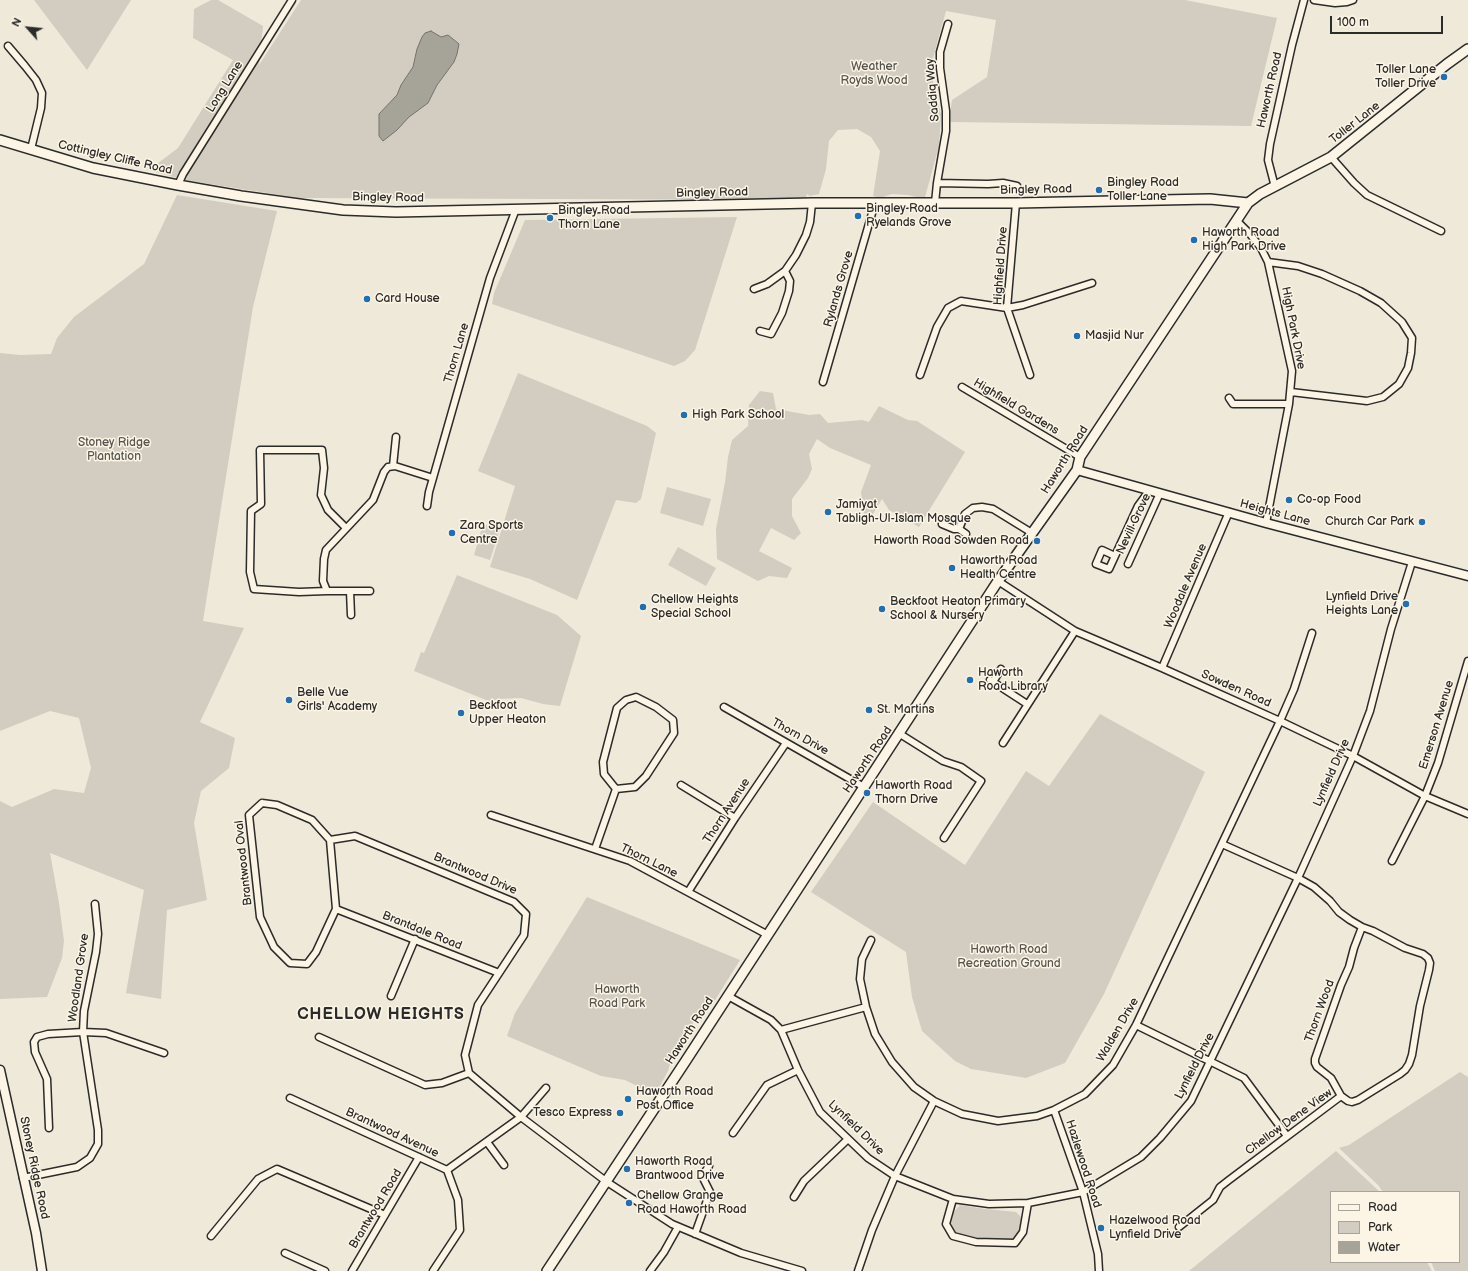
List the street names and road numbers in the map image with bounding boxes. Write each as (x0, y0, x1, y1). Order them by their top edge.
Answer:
street label: Haworth Road (1254, 51, 1286, 129)
street label: Saddiq Way (923, 58, 943, 122)
street label: Long Lane (204, 59, 246, 115)
street label: Toller Lane (1327, 99, 1383, 147)
street label: Cottingley Cliffe Road (56, 138, 174, 178)
street label: Bingley Road (1000, 182, 1072, 198)
street label: Bingley Road (676, 185, 748, 201)
street label: Bingley Road (352, 190, 424, 206)
street label: Highfield Drive (991, 226, 1011, 306)
street label: Rylands Grove (821, 249, 857, 329)
street label: High Park Drive (1278, 285, 1308, 371)
street label: Thorn Lane (442, 321, 472, 385)
street label: Highfield Gardens (971, 376, 1061, 438)
street label: Haworth Road (1038, 423, 1092, 497)
street label: Nevill Grove (1114, 491, 1154, 557)
street label: Heights Lane (1238, 497, 1312, 529)
street label: Woodale Avenue (1162, 541, 1210, 631)
street label: Sowden Road (1199, 667, 1273, 711)
street label: Emerson Avenue (1417, 679, 1457, 771)
street label: Thorn Drive (769, 715, 831, 759)
street label: Haworth Road (840, 724, 896, 796)
street label: Lynfield Drive (1311, 737, 1353, 809)
street label: Thorn Avenue (701, 776, 753, 846)
street label: Brantwood Oval (232, 820, 256, 906)
street label: Thorn Lane (618, 841, 680, 881)
street label: Brantwood Drive (431, 850, 519, 898)
street label: Brantdale Road (380, 908, 464, 954)
street label: Woodland Grove (66, 933, 92, 1023)
street label: Thorn Wood (1302, 978, 1338, 1044)
street label: Haworth Road (663, 995, 717, 1067)
street label: Walden Drive (1094, 995, 1142, 1065)
street label: Lynfield Drive (1172, 1030, 1218, 1102)
street label: Chellow Dene View (1243, 1086, 1335, 1158)
street label: Lynfield Drive (825, 1098, 887, 1158)
street label: Brantwood Avenue (343, 1105, 441, 1161)
street label: Stoney Ridge Road (16, 1115, 52, 1221)
street label: Hazlewood Road (1062, 1118, 1104, 1210)
street label: Brantwood Road (347, 1167, 405, 1251)

